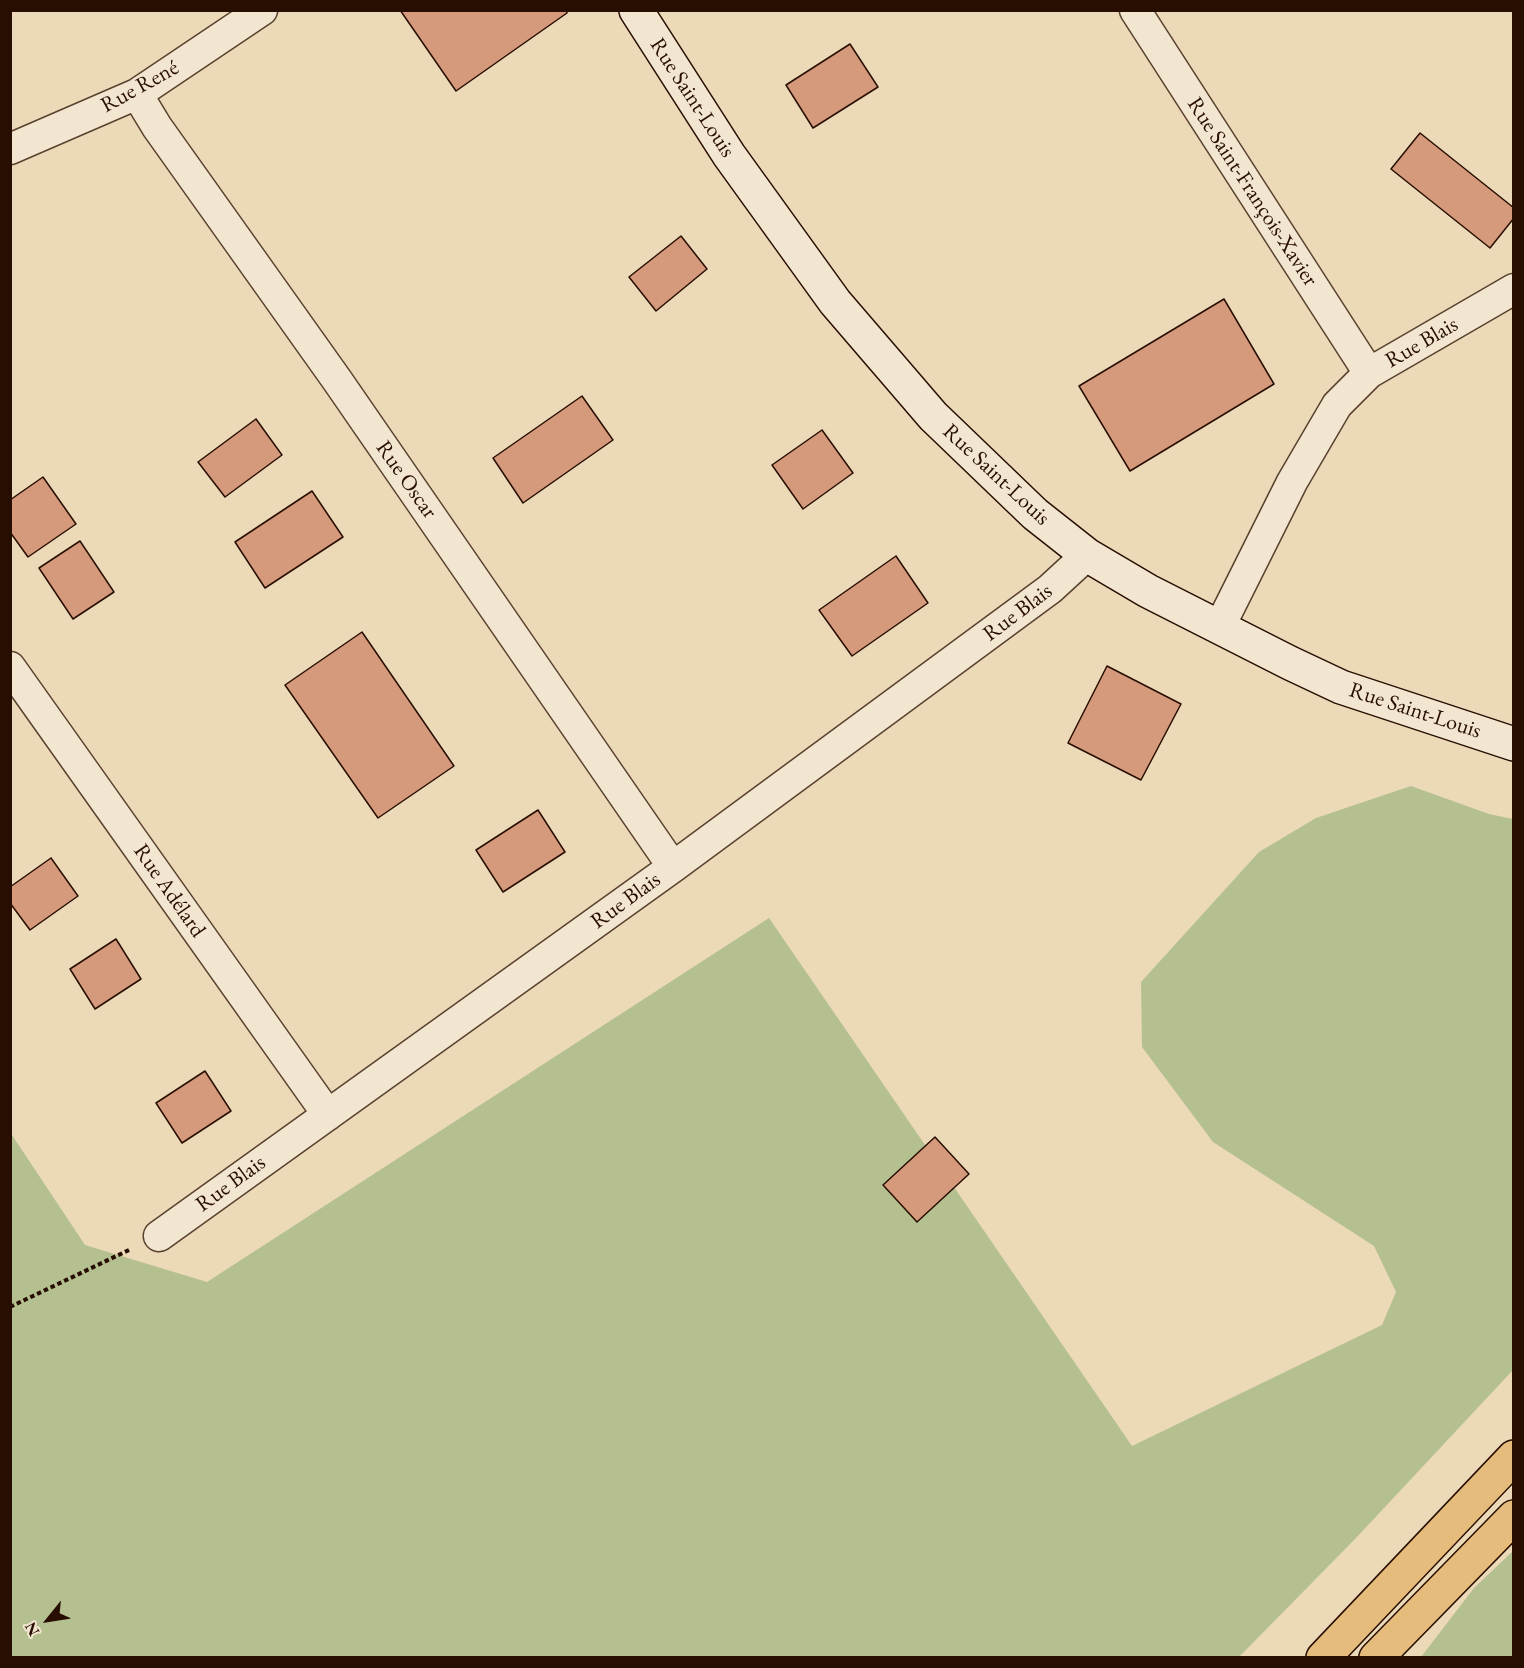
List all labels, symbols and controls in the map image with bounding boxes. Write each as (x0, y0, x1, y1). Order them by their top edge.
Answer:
street label: Rue Saint-Louis (644, 33, 740, 163)
street label: Rue René (97, 55, 183, 119)
street label: Rue Saint-François-Xavier (1181, 93, 1323, 291)
street label: Rue Blais (1381, 312, 1463, 374)
street label: Rue Saint-Louis (937, 419, 1055, 531)
street label: Rue Oscar (370, 436, 442, 524)
street label: Rue Blais (978, 578, 1058, 648)
street label: Rue Saint-Louis (1346, 677, 1484, 745)
street label: Rue Adélard (127, 839, 211, 943)
street label: Rue Blais (586, 867, 666, 935)
street label: Rue Blais (191, 1150, 271, 1218)
north arrow (18, 1590, 78, 1650)
text: N (20, 1618, 44, 1640)

